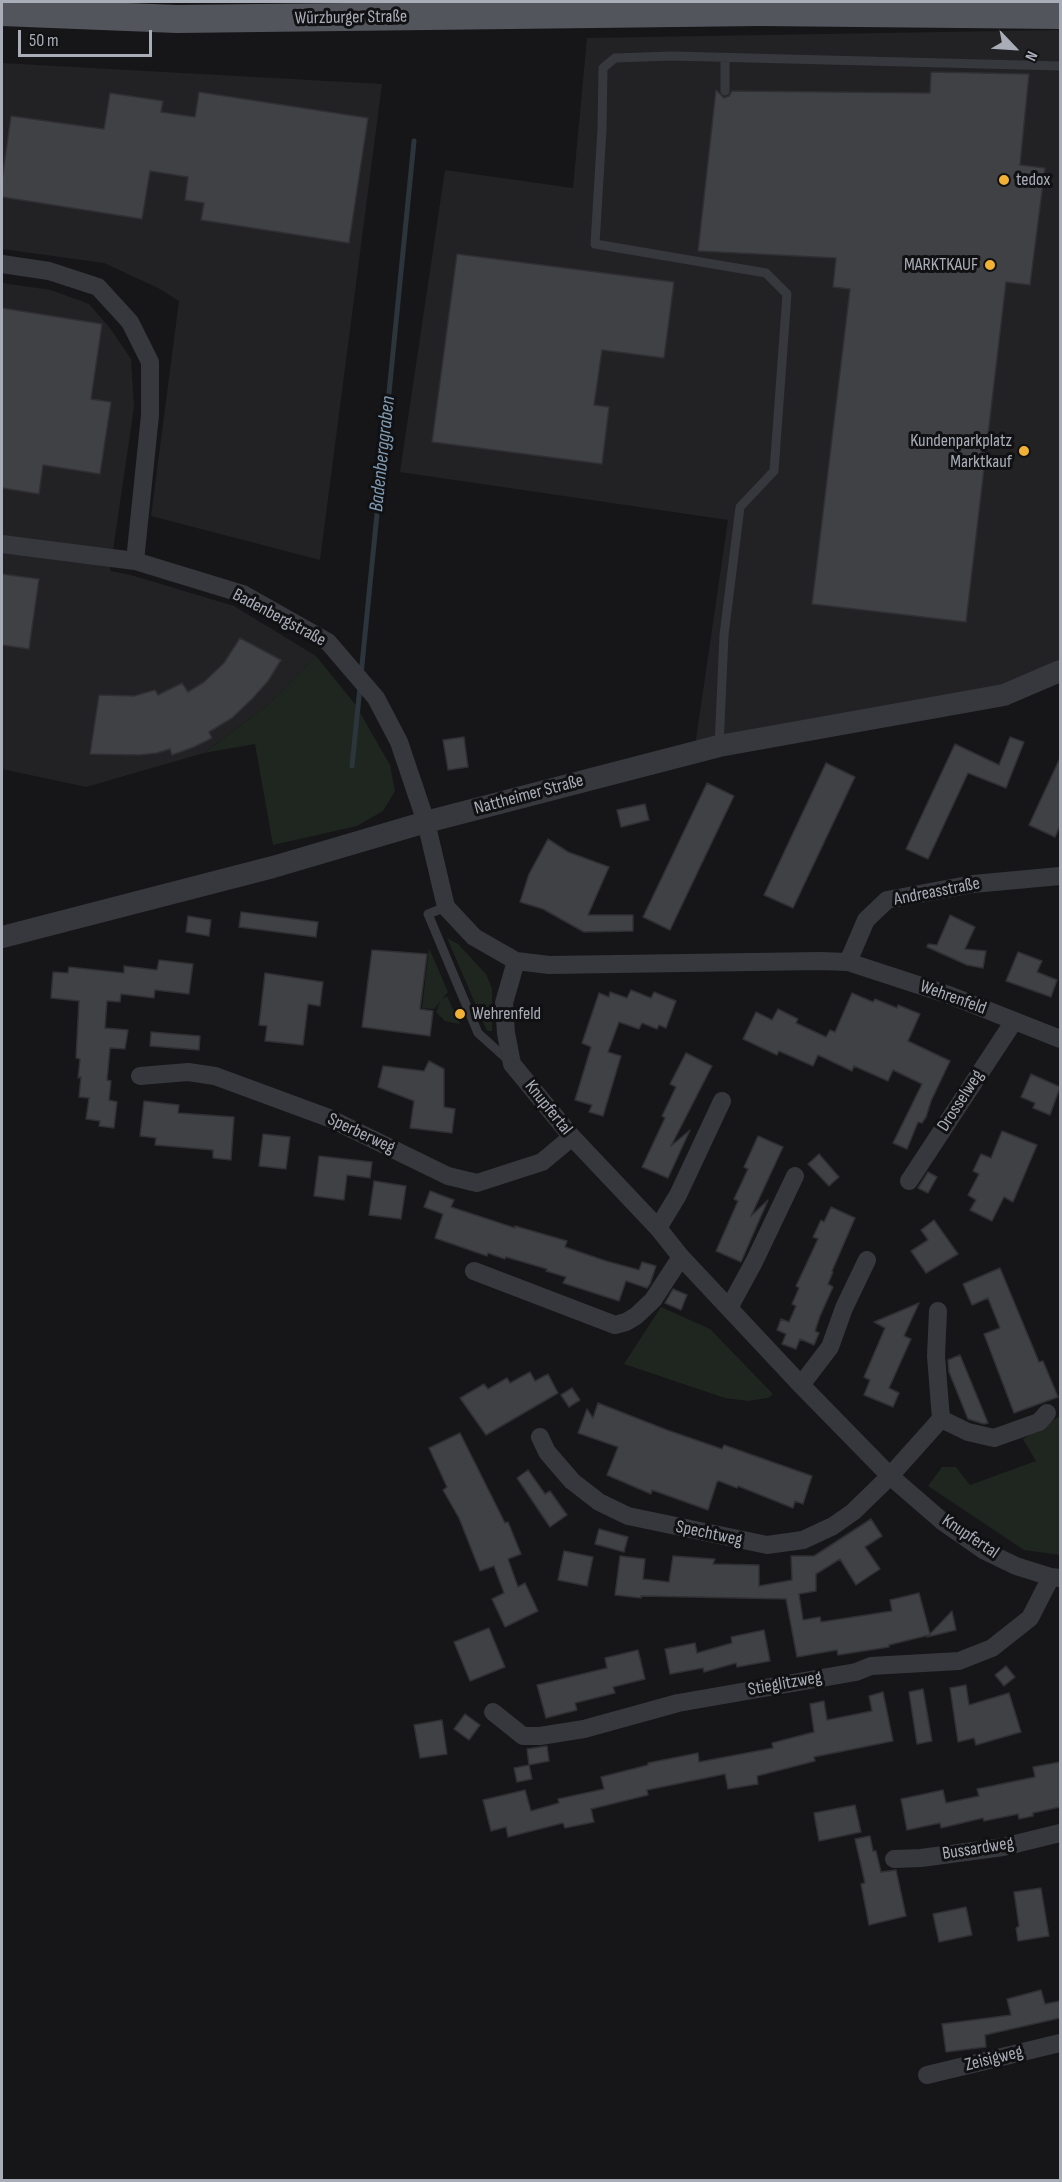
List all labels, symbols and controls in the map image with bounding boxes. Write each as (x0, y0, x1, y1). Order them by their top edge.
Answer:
street label: Würzburger Straße (295, 6, 407, 30)
scale bar (21, 18, 154, 56)
north arrow (984, 18, 1044, 78)
text: 50 m (29, 30, 59, 51)
text: N (1020, 48, 1041, 64)
place label: tedox (1016, 169, 1050, 191)
marker: tedox (997, 173, 1011, 187)
place label: MARKTKAUF (904, 254, 978, 276)
marker: MARKTKAUF (983, 258, 997, 272)
water label: Badenberggraben (365, 395, 401, 513)
place label: Kundenparkplatz Marktkauf (910, 430, 1012, 472)
marker: Kundenparkplatz Marktkauf (1017, 444, 1031, 458)
street label: Badenbergstraße (229, 584, 329, 652)
street label: Nattheimer Straße (472, 770, 586, 820)
street label: Andreasstraße (892, 873, 982, 911)
street label: Wehrenfeld (917, 976, 989, 1020)
place label: Wehrenfeld (472, 1003, 541, 1025)
marker: Wehrenfeld (453, 1007, 467, 1021)
street label: Drosselweg (933, 1066, 989, 1136)
street label: Knupfertal (520, 1076, 576, 1140)
street label: Sperberweg (324, 1109, 398, 1159)
street label: Knupfertal (938, 1510, 1002, 1564)
street label: Spechtweg (674, 1516, 744, 1552)
street label: Stieglitzweg (746, 1667, 824, 1701)
street label: Bussardweg (941, 1833, 1015, 1865)
street label: Zeisigweg (963, 2041, 1025, 2077)

